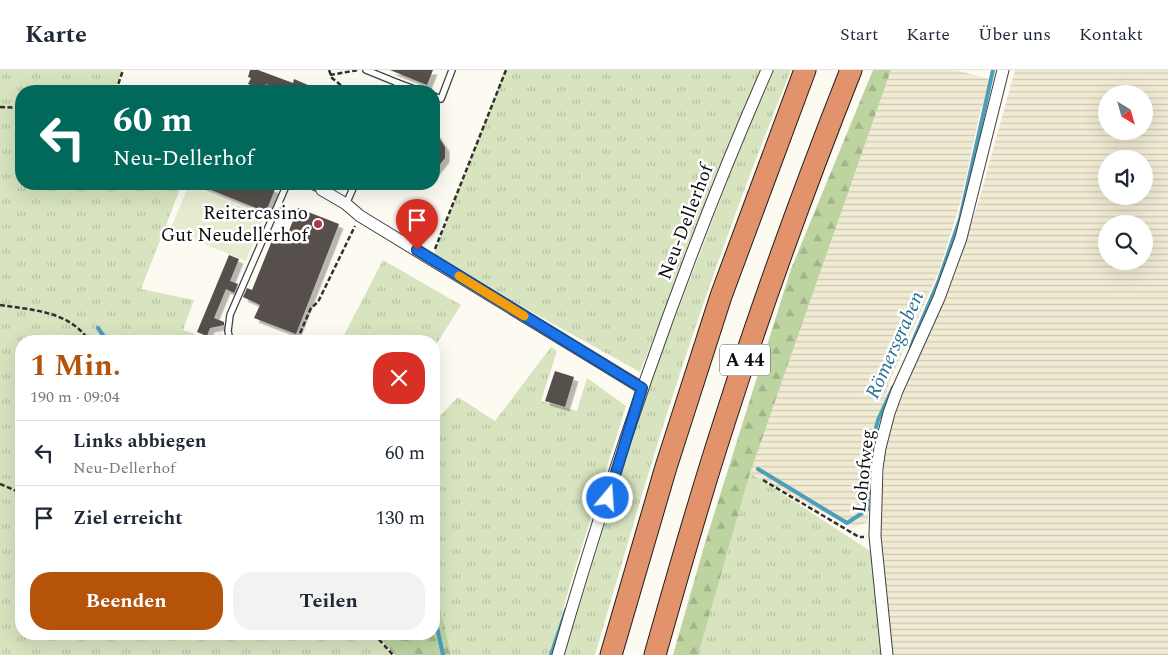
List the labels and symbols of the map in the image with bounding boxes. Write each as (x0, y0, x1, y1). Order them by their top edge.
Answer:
north arrow (1098, 85, 1152, 140)
street label: Neu-Dellerhof (651, 159, 722, 284)
place label: Reitercasino Gut Neudellerhof (161, 199, 309, 250)
pin (396, 199, 438, 250)
marker: Reitercasino Gut Neudellerhof (312, 218, 324, 230)
water label: Römersgraben (858, 286, 932, 404)
road number: A 44 (720, 344, 770, 376)
street label: Lohofweg (845, 428, 883, 514)
position arrow (581, 471, 633, 523)

